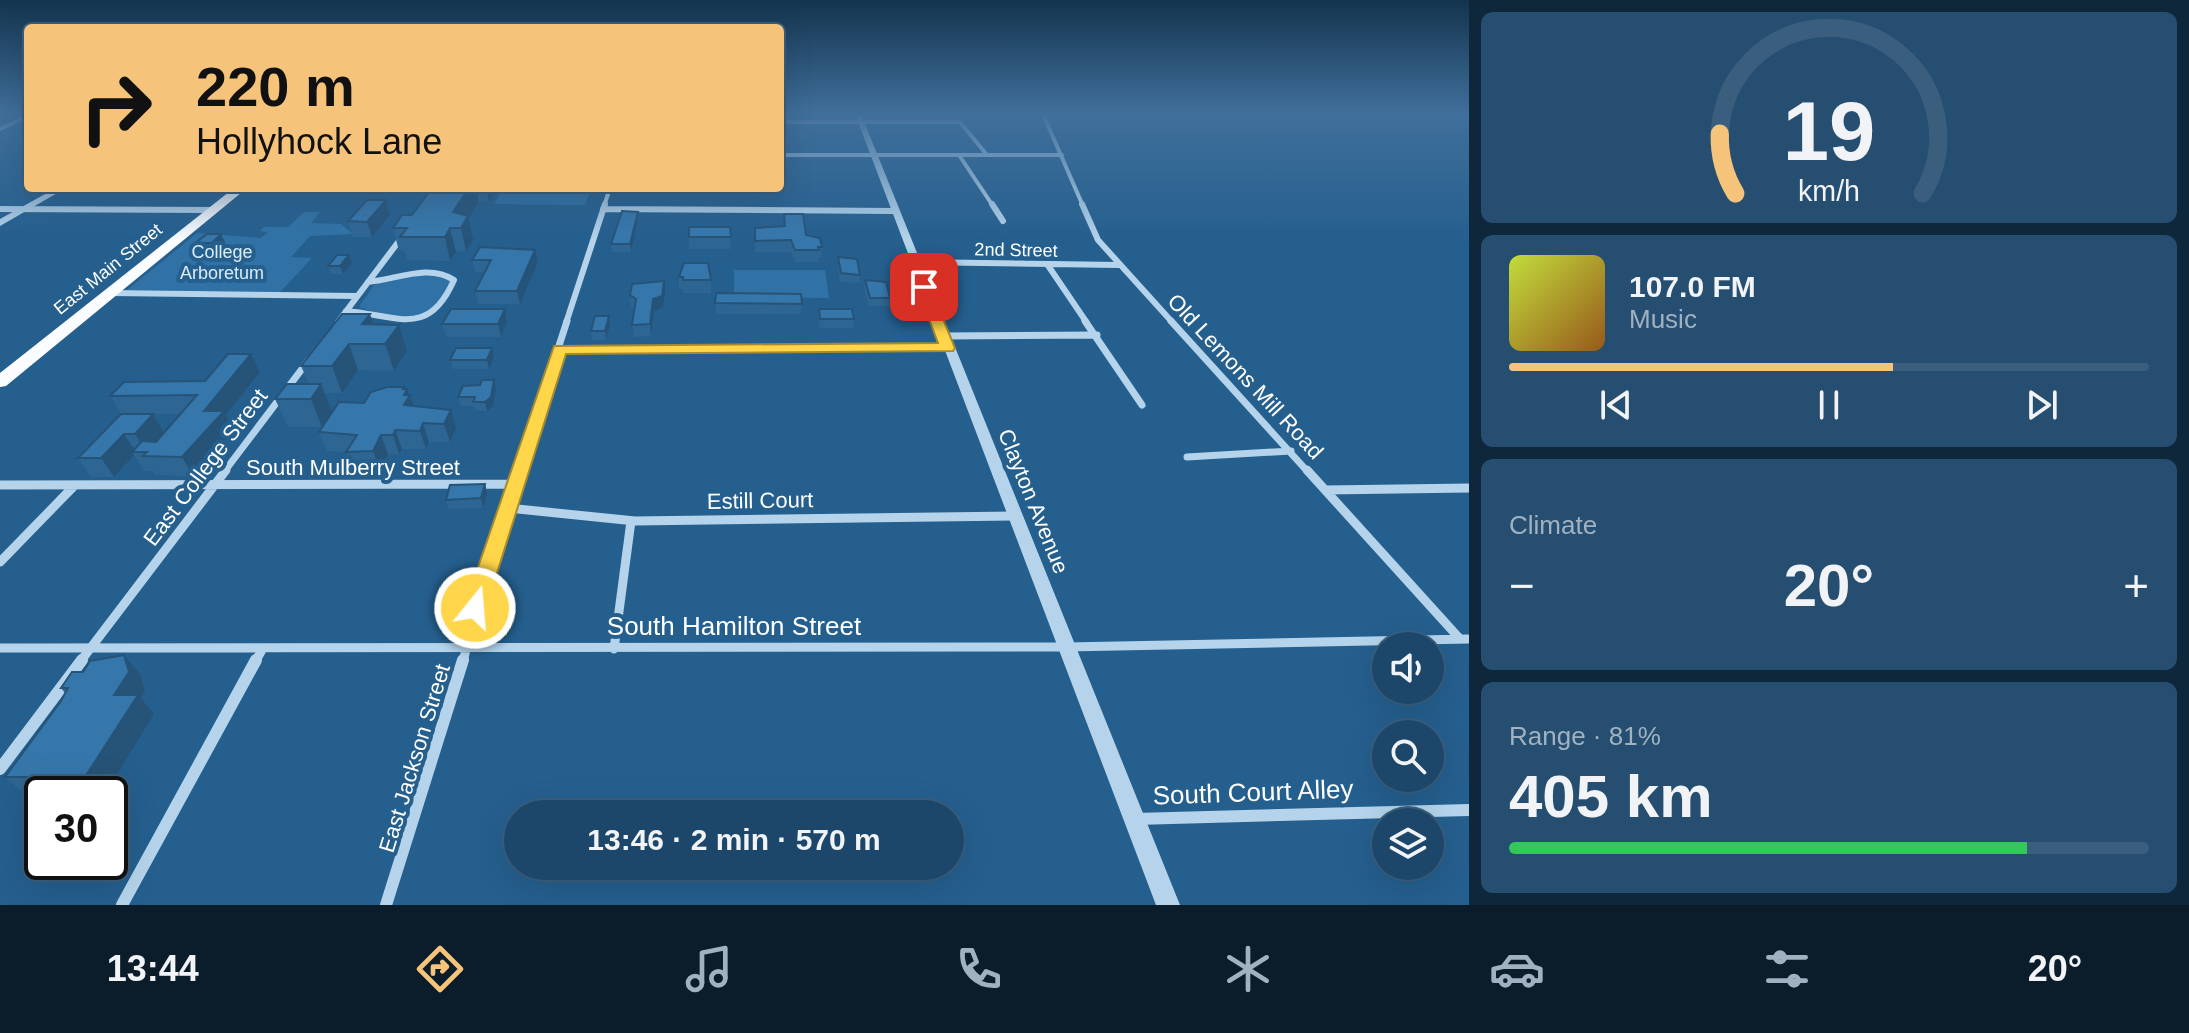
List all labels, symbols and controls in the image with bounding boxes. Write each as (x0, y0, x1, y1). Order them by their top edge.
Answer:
text: 220 m (196, 55, 355, 118)
icon: right (64, 56, 168, 160)
text: 19 (1783, 84, 1875, 177)
text: Hollyhock Lane (196, 121, 442, 162)
text: km/h (1798, 175, 1860, 207)
street label: East Main Street (50, 219, 166, 319)
street label: 2nd Street (974, 239, 1058, 261)
park label: College Arboretum (180, 242, 264, 283)
pin (890, 253, 958, 321)
icon: arrive (902, 265, 946, 309)
text: 107.0 FM (1629, 270, 1756, 303)
street label: Old Lemons Mill Road (1163, 289, 1329, 464)
text: Music (1629, 304, 1697, 334)
icon: previous (1594, 383, 1638, 427)
icon: pause (1807, 383, 1851, 427)
icon: next (2020, 383, 2064, 427)
street label: East College Street (138, 384, 272, 551)
street label: Clayton Avenue (993, 425, 1074, 577)
street label: South Mulberry Street (246, 455, 460, 480)
street label: Estill Court (707, 487, 813, 514)
text: Climate (1509, 510, 1597, 540)
text: 20° (1784, 552, 1874, 619)
text: − (1509, 561, 1535, 610)
text: + (2123, 561, 2149, 610)
position arrow (433, 566, 517, 650)
street label: South Hamilton Street (607, 611, 862, 641)
map controls (1372, 632, 1444, 880)
button: sound (1372, 632, 1444, 704)
street label: East Jackson Street (374, 661, 455, 855)
button: search (1372, 720, 1444, 792)
text: Range · 81% (1509, 721, 1661, 751)
text: 405 km (1509, 763, 1713, 830)
street label: South Court Alley (1152, 774, 1354, 810)
speed limit sign: 30 (24, 776, 128, 880)
button: layers (1372, 808, 1444, 880)
text: 13:46 · 2 min · 570 m (587, 823, 881, 856)
icon: directions (412, 941, 468, 997)
icon: music (681, 941, 737, 997)
icon: phone (951, 941, 1007, 997)
icon: climate (1220, 941, 1276, 997)
icon: car (1489, 941, 1545, 997)
icon: filters (1759, 941, 1815, 997)
text: 13:44 (107, 948, 199, 989)
text: 20° (2028, 948, 2082, 989)

